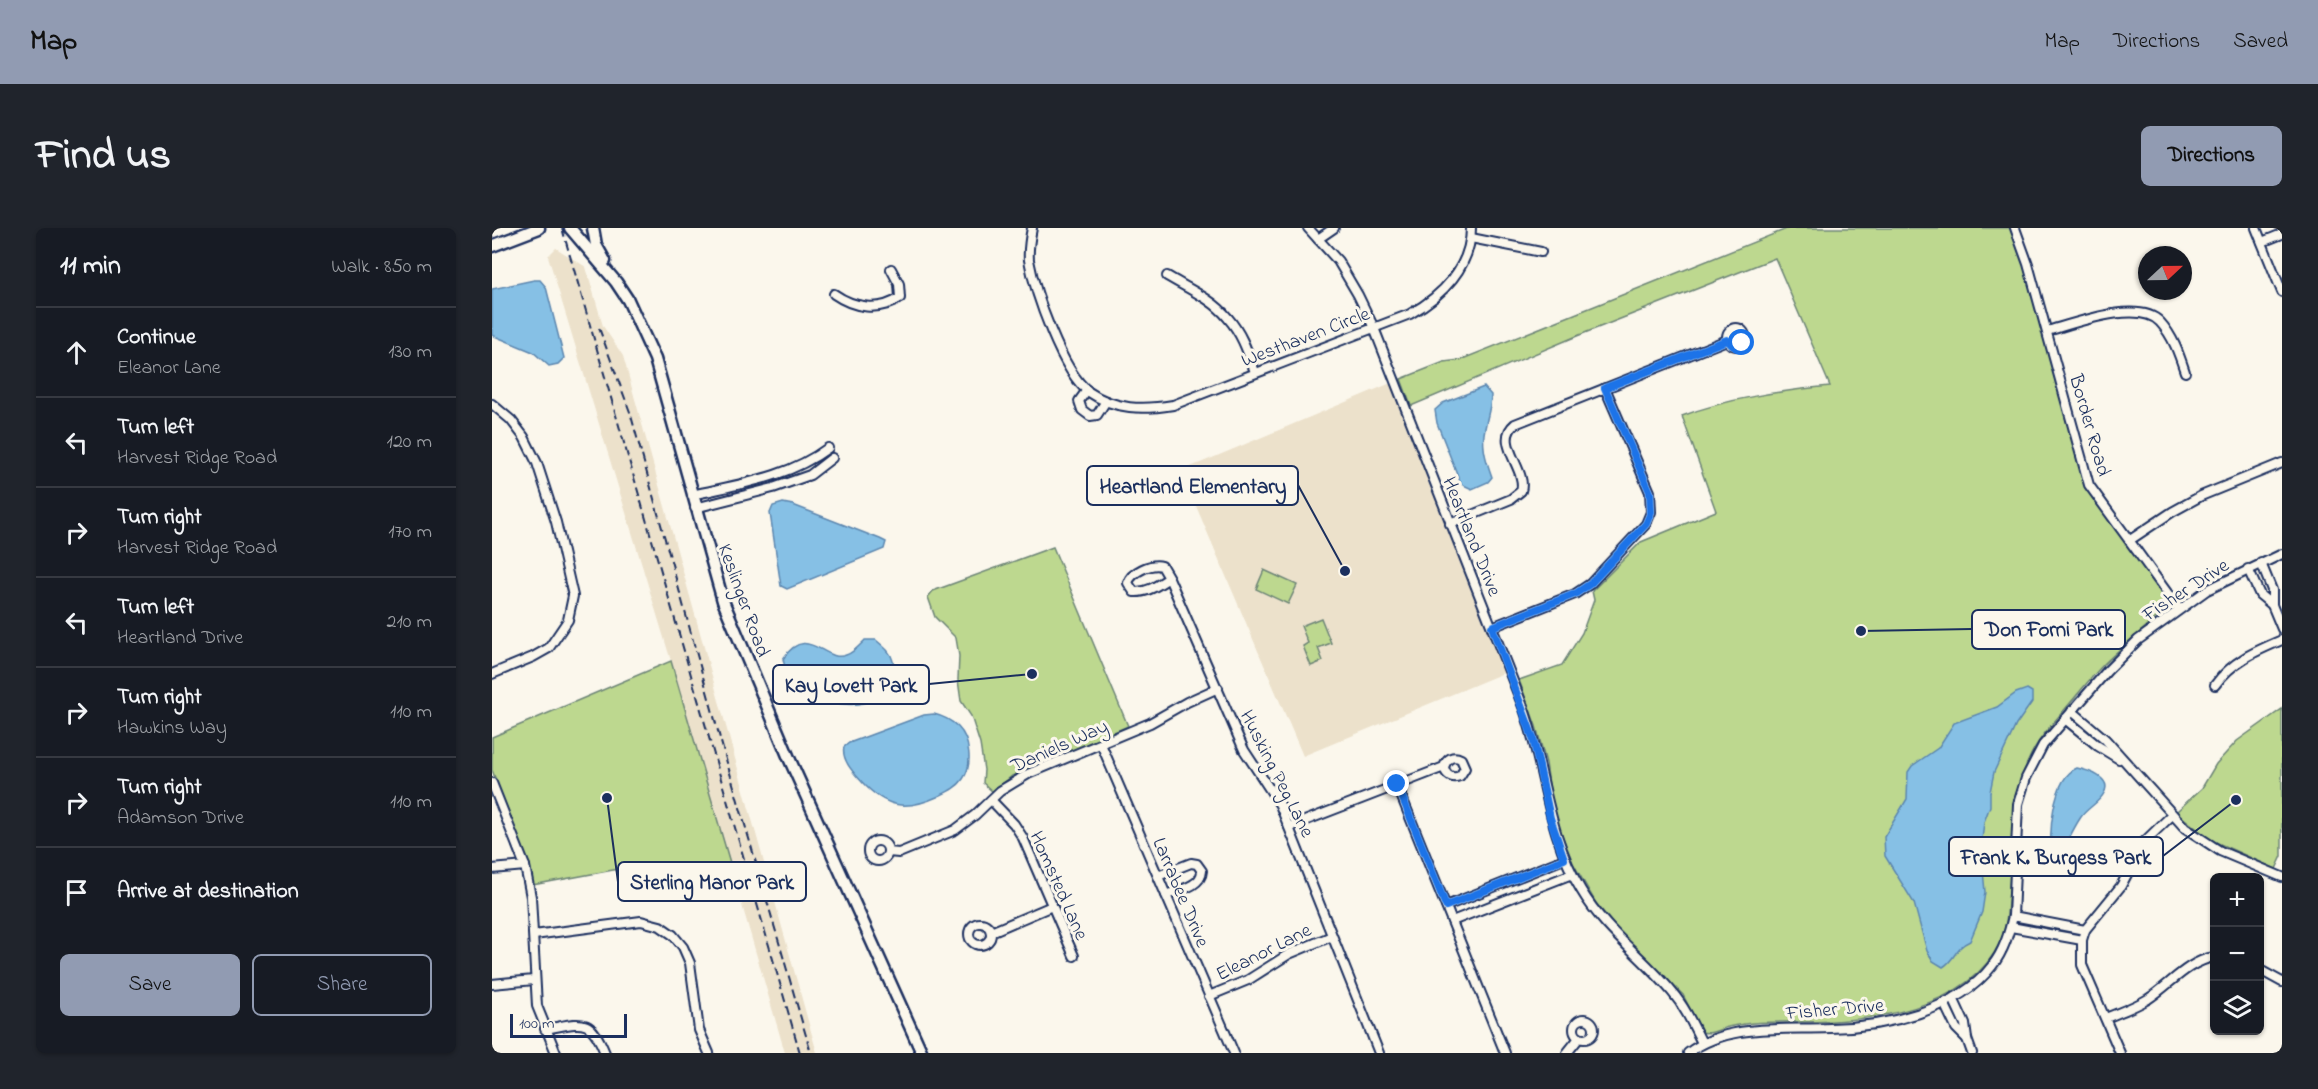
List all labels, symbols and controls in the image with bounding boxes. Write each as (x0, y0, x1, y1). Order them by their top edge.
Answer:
text: Map (30, 22, 77, 63)
text: Map (2044, 27, 2080, 57)
text: Directions (2113, 27, 2200, 57)
text: Saved (2233, 27, 2288, 57)
text: Find us (36, 126, 171, 187)
button: Directions (2141, 126, 2282, 186)
north arrow (2138, 246, 2192, 300)
text: 11 min (60, 248, 121, 286)
text: Walk · 850 m (331, 253, 432, 282)
street label: Westhaven Circle (1237, 300, 1375, 376)
text: Continue (117, 322, 196, 354)
route start (1728, 329, 1754, 355)
icon: ahead (60, 336, 93, 369)
text: 130 m (388, 338, 432, 367)
text: Eleanor Lane (117, 354, 221, 383)
street label: Border Road (2060, 370, 2117, 480)
text: Turn left (117, 412, 194, 444)
icon: left (60, 426, 93, 459)
text: 120 m (387, 428, 432, 457)
text: Harvest Ridge Road (117, 444, 277, 473)
callout: Heartland Elementary (1087, 466, 1298, 505)
text: Heartland Elementary (1099, 473, 1287, 505)
street label: Heartland Drive (1434, 473, 1508, 601)
text: Turn right (117, 502, 202, 534)
icon: right (60, 516, 93, 549)
text: 170 m (388, 518, 432, 547)
text: Harvest Ridge Road (117, 534, 277, 563)
street label: Keslinger Road (708, 540, 777, 662)
street label: Fisher Drive (2136, 552, 2235, 631)
text: Turn left (117, 592, 194, 624)
icon: left (60, 606, 93, 639)
text: 210 m (387, 608, 432, 637)
callout: Don Forni Park (1972, 610, 2125, 649)
text: Don Forni Park (1984, 616, 2114, 646)
text: Heartland Drive (117, 624, 243, 653)
callout: Kay Lovett Park (773, 665, 929, 704)
text: Kay Lovett Park (785, 672, 918, 704)
text: Turn right (117, 682, 202, 714)
icon: right (60, 696, 93, 729)
text: 110 m (390, 698, 432, 727)
street label: Husking Peg Lane (1230, 705, 1320, 843)
street label: Daniels Way (1006, 713, 1113, 782)
text: Hawkins Way (117, 714, 227, 743)
route end (1383, 770, 1409, 796)
text: Turn right (117, 772, 202, 804)
icon: right (60, 786, 93, 819)
text: 110 m (390, 788, 432, 817)
text: Adamson Drive (117, 804, 244, 833)
street label: Homsted Lane (1021, 827, 1095, 945)
street label: Larrabee Drive (1144, 834, 1216, 952)
callout: Frank K. Burgess Park (1949, 837, 2163, 876)
text: Frank K. Burgess Park (1960, 844, 2152, 876)
callout: Sterling Manor Park (618, 862, 806, 901)
text: Sterling Manor Park (630, 869, 795, 901)
map controls (2210, 873, 2264, 1035)
button: + (2210, 873, 2264, 927)
icon: arrive (60, 876, 93, 909)
text: Arrive at destination (117, 876, 299, 908)
street label: Eleanor Lane (1211, 917, 1317, 990)
button: − (2210, 927, 2264, 981)
button: Save (60, 954, 240, 1016)
button: Share (252, 954, 432, 1016)
button: layers (2210, 981, 2264, 1035)
street label: Fisher Drive (1784, 992, 1885, 1029)
scale bar (510, 1011, 627, 1038)
text: 100 m (519, 1012, 554, 1036)

